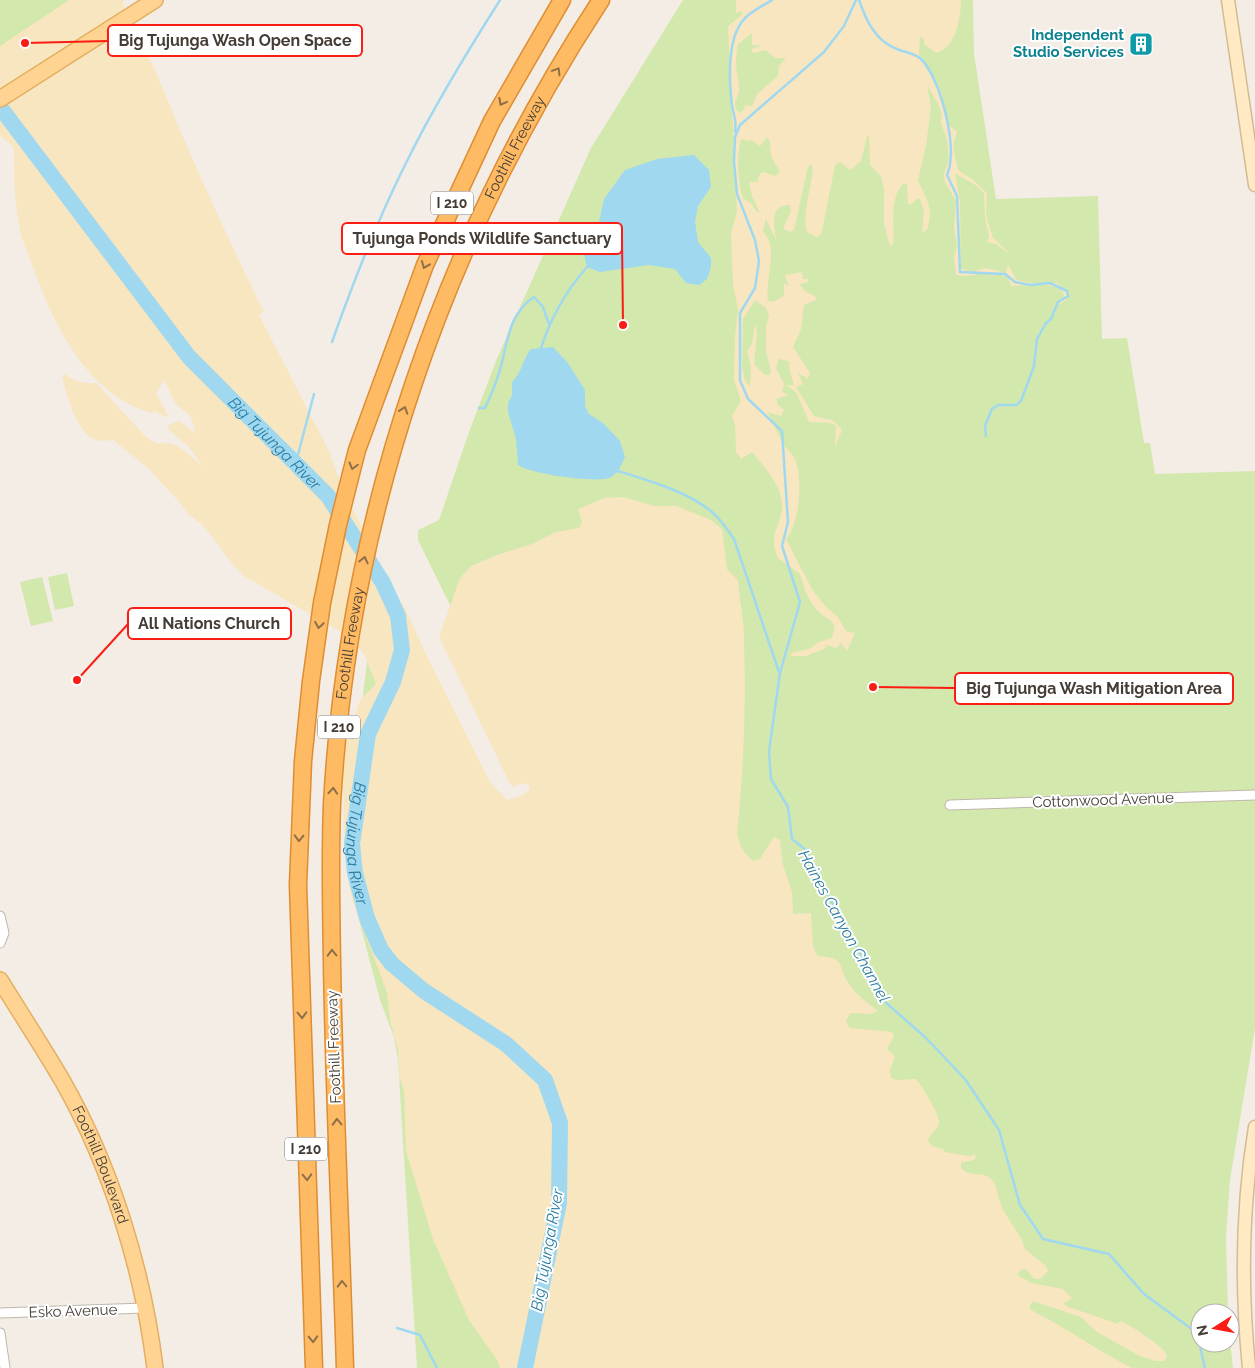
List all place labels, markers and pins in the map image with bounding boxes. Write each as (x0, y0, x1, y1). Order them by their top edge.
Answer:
callout: Big Tujunga Wash Open Space (108, 25, 362, 56)
place label: Independent Studio Services (1013, 26, 1124, 61)
building icon: Independent Studio Services (1128, 31, 1154, 57)
callout: Tujunga Ponds Wildlife Sanctuary (342, 223, 622, 254)
callout: All Nations Church (128, 608, 291, 639)
callout: Big Tujunga Wash Mitigation Area (955, 673, 1233, 704)

